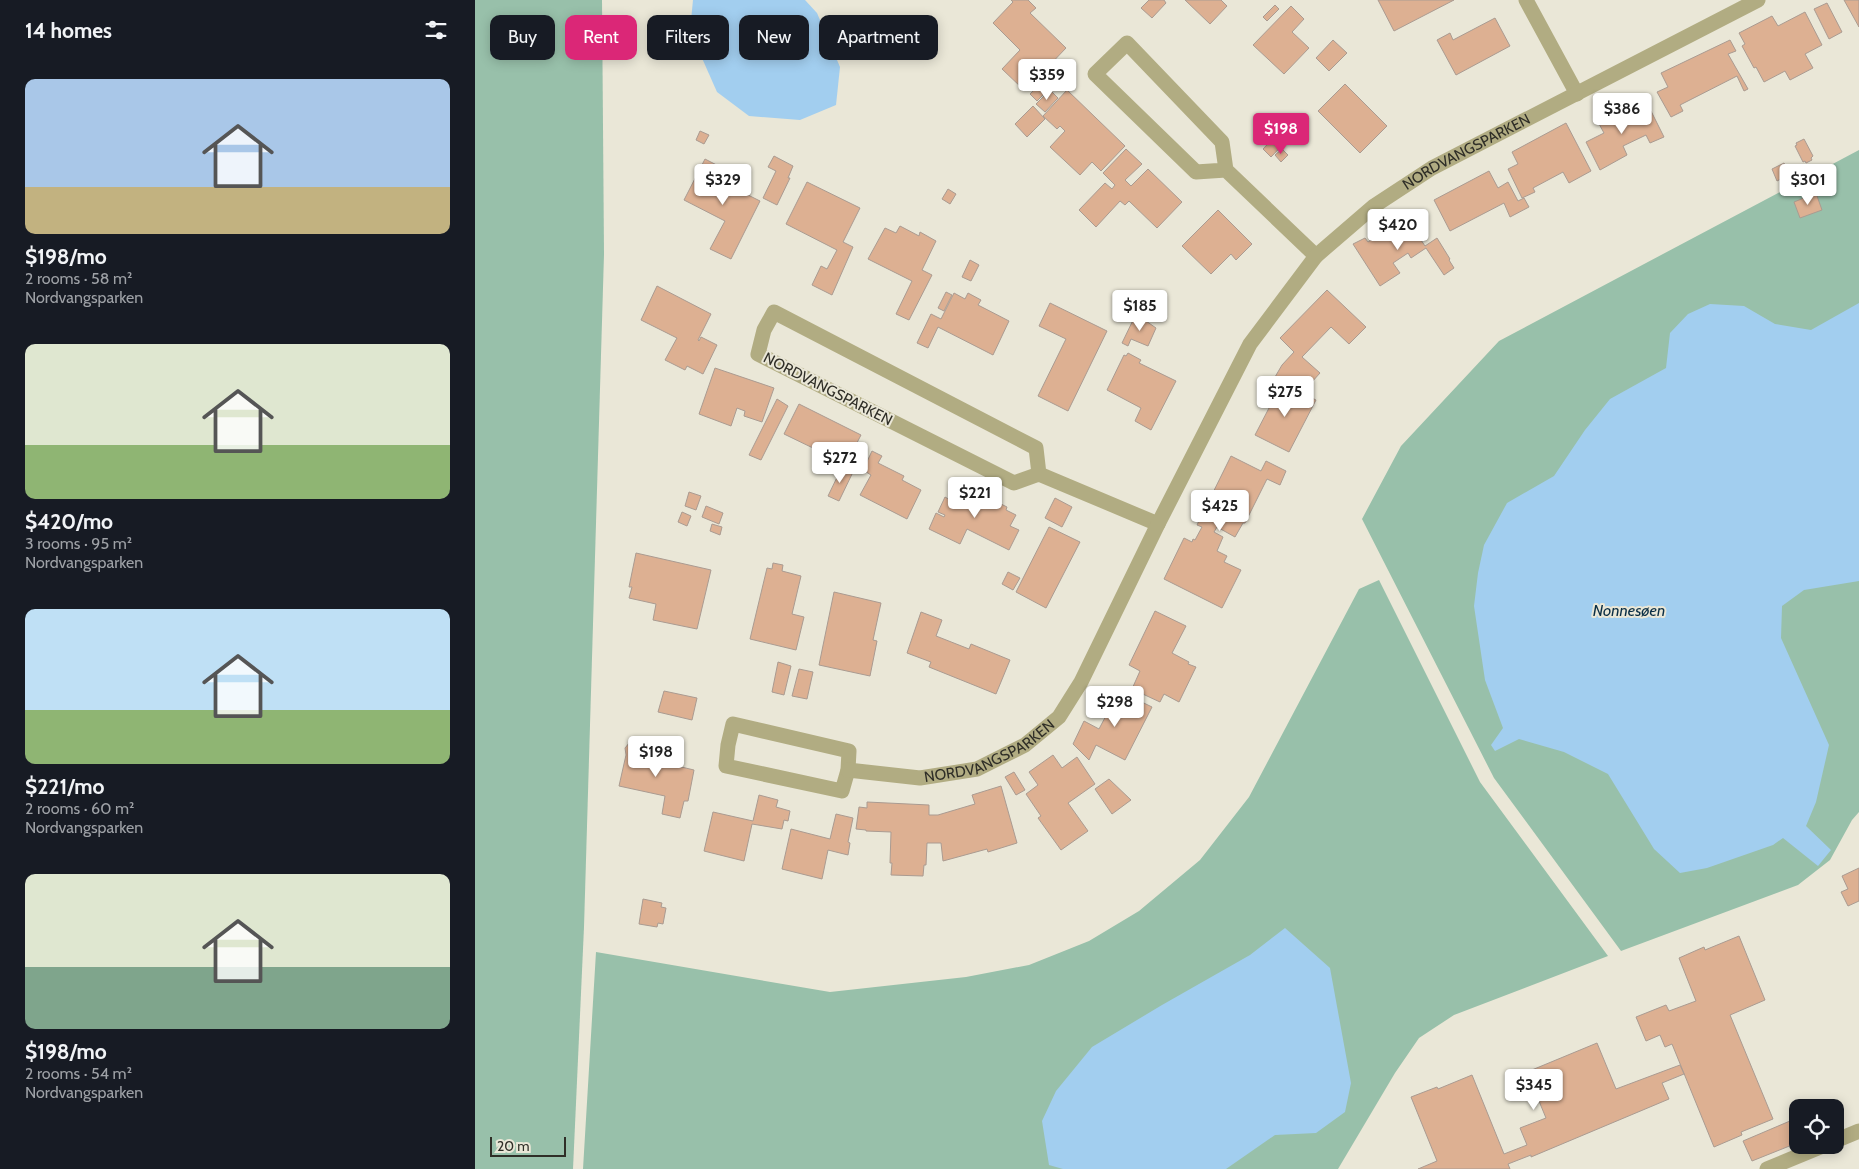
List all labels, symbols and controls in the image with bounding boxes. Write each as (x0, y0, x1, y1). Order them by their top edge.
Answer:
chip: Buy (490, 15, 555, 60)
chip: Rent (565, 15, 637, 60)
chip: Filters (647, 15, 729, 60)
chip: New (739, 15, 809, 60)
chip: Apartment (819, 15, 938, 60)
icon: filters (422, 16, 450, 44)
text: 14 homes (25, 18, 112, 43)
pin: $359 (1017, 58, 1077, 101)
text: $359 (1029, 65, 1065, 84)
pin: $386 (1592, 92, 1652, 135)
text: $386 (1604, 99, 1640, 118)
street label: NORDVANGSPARKEN (1399, 110, 1533, 194)
icon: home (193, 111, 283, 201)
pin: $198 (1251, 112, 1311, 155)
text: $198 (1264, 119, 1298, 138)
pin: $329 (693, 164, 753, 206)
pin: $301 (1778, 164, 1838, 206)
text: $329 (705, 170, 741, 189)
text: $301 (1790, 170, 1826, 189)
pin: $420 (1368, 208, 1428, 251)
text: $420 (1379, 215, 1417, 234)
text: $198/mo (25, 244, 107, 269)
text: 2 rooms · 58 m² (25, 269, 132, 288)
text: Nordvangsparken (25, 288, 143, 307)
pin: $185 (1110, 290, 1170, 332)
text: $185 (1123, 296, 1157, 315)
street label: NORDVANGSPARKEN (760, 349, 896, 429)
icon: home (193, 376, 283, 466)
pin: $275 (1255, 376, 1315, 418)
text: $275 (1268, 382, 1302, 401)
pin: $272 (810, 442, 870, 484)
text: $272 (823, 448, 857, 467)
pin: $221 (945, 476, 1005, 519)
text: $221 (959, 483, 991, 502)
pin: $425 (1190, 490, 1250, 532)
text: $425 (1202, 496, 1238, 515)
text: $420/mo (25, 509, 113, 534)
text: 3 rooms · 95 m² (25, 534, 132, 553)
text: Nordvangsparken (25, 553, 143, 572)
water label: Nonnesøen (1593, 601, 1665, 620)
icon: home (193, 641, 283, 731)
pin: $298 (1085, 686, 1145, 728)
text: $298 (1097, 692, 1133, 711)
street label: NORDVANGSPARKEN (923, 715, 1058, 786)
pin: $198 (626, 736, 686, 778)
text: $198 (639, 742, 673, 761)
text: $221/mo (25, 774, 104, 799)
text: 2 rooms · 60 m² (25, 799, 134, 818)
text: Nordvangsparken (25, 818, 143, 837)
icon: home (193, 906, 283, 996)
text: $198/mo (25, 1039, 107, 1064)
text: 2 rooms · 54 m² (25, 1064, 132, 1083)
pin: $345 (1504, 1068, 1564, 1111)
text: $345 (1516, 1075, 1552, 1094)
text: Nordvangsparken (25, 1083, 143, 1102)
map controls (1789, 1099, 1844, 1154)
button: locate (1789, 1099, 1844, 1154)
scale bar (490, 1134, 566, 1157)
text: 20 m (497, 1137, 530, 1155)

